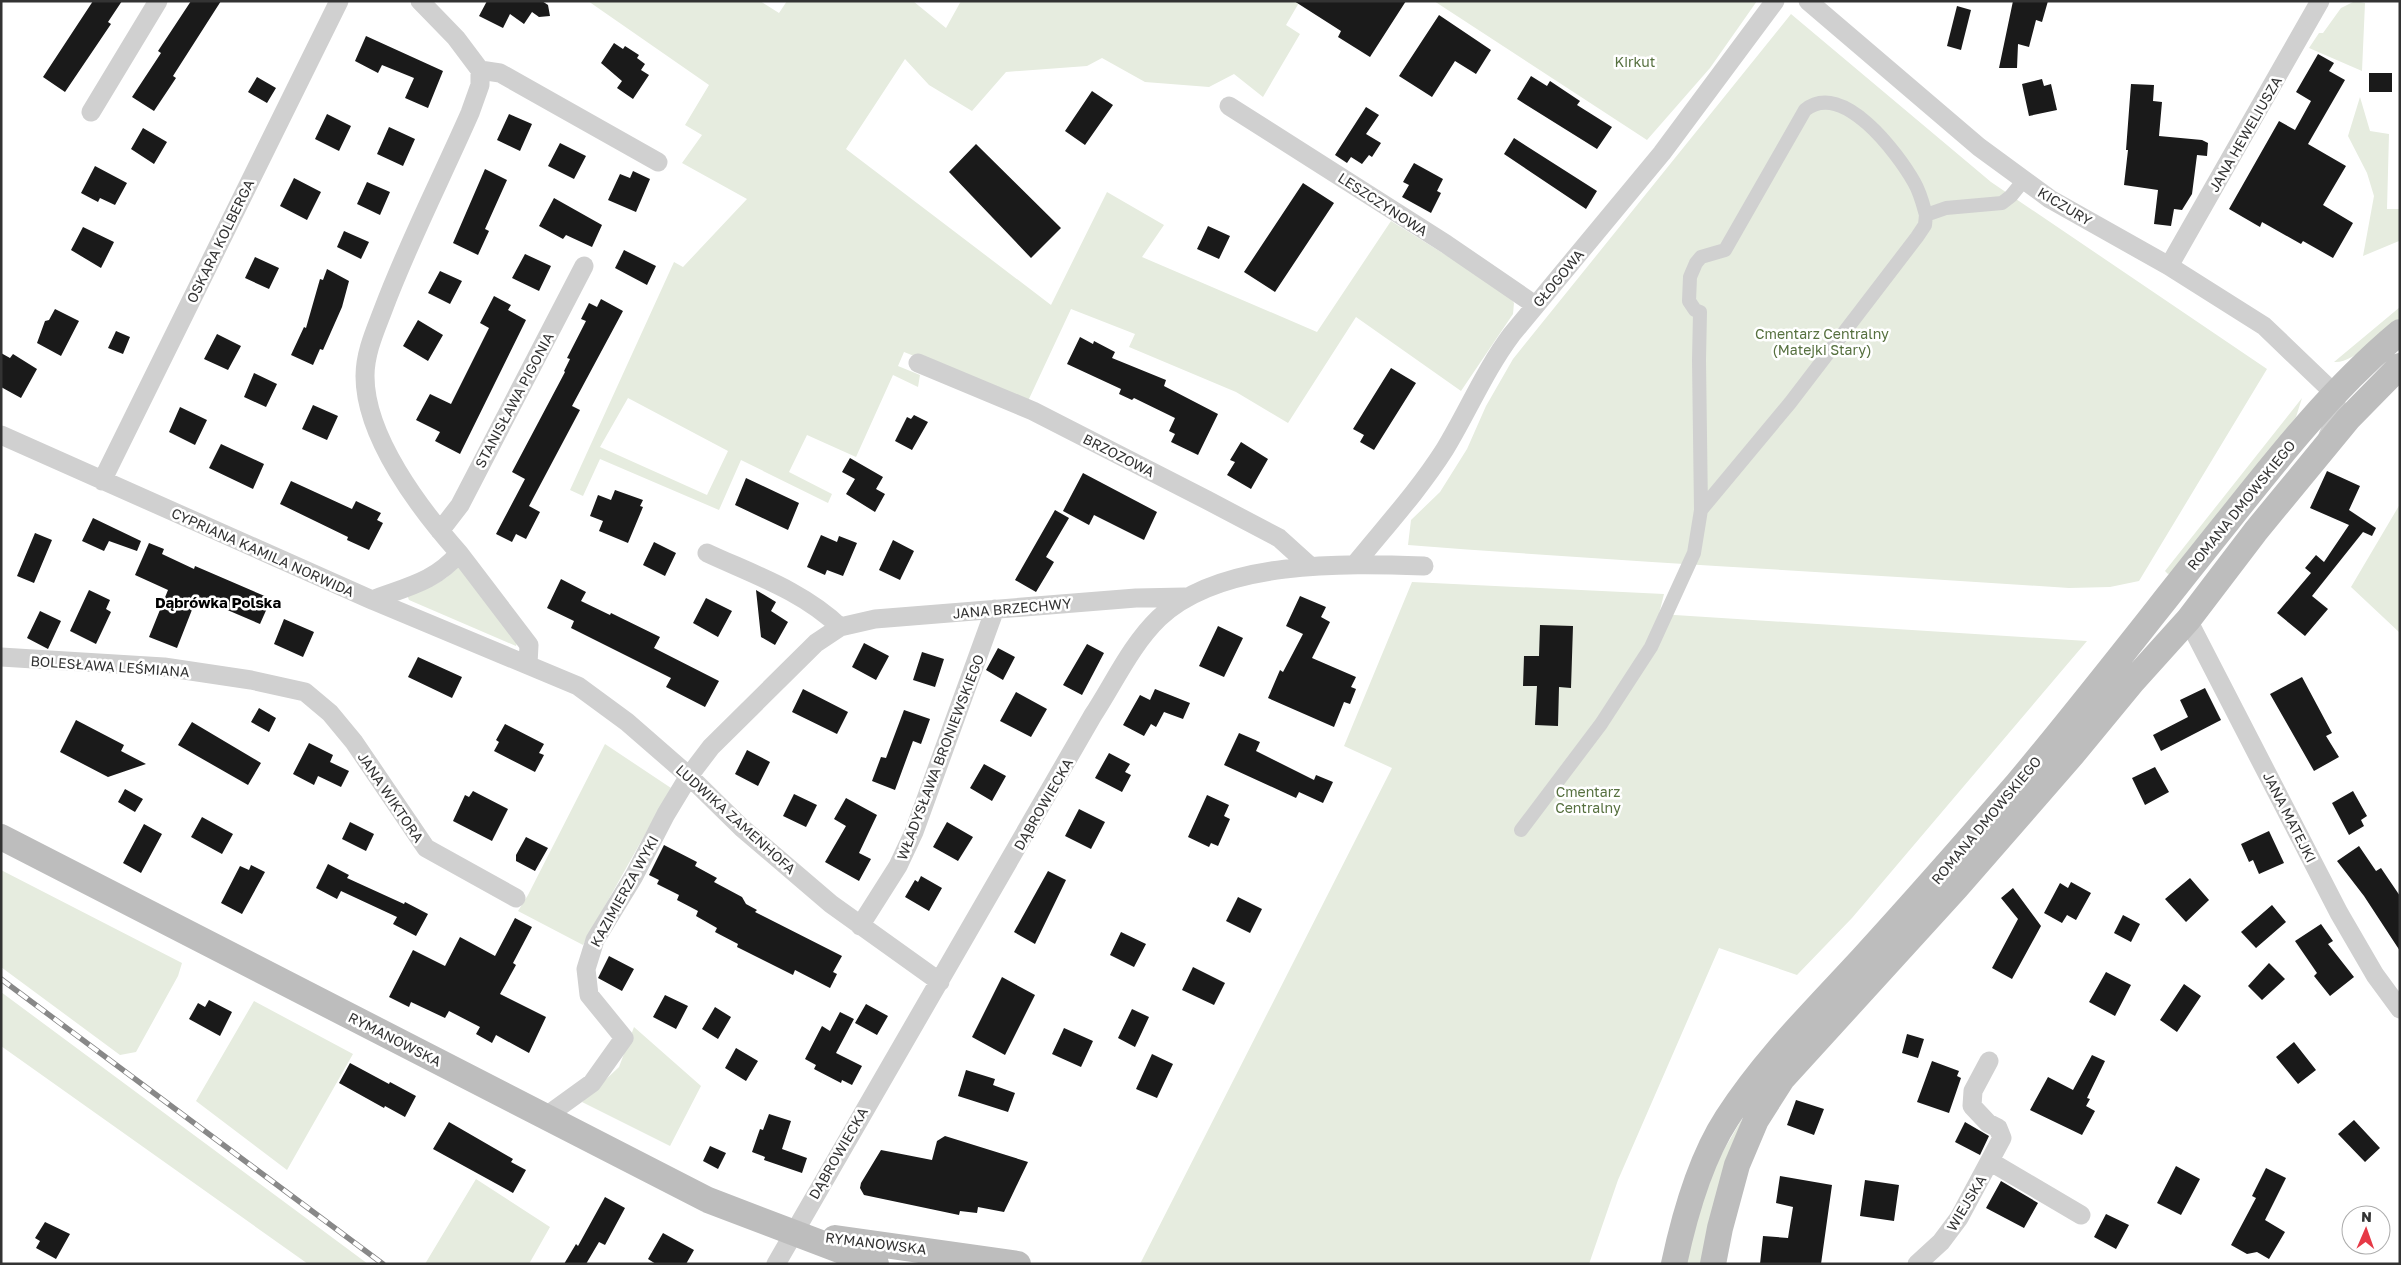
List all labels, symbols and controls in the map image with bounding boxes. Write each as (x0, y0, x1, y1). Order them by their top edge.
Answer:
park label: Kirkut (1615, 53, 1655, 70)
street label: JANA HEWELIUSZA (2205, 73, 2285, 195)
street label: LESZCZYNOWA (1335, 169, 1431, 240)
street label: OSKARA KOLBERGA (183, 176, 258, 305)
street label: KICZURY (2035, 183, 2095, 229)
street label: GŁOGOWA (1529, 245, 1587, 310)
park label: Cmentarz Centralny (Matejki Stary) (1755, 325, 1889, 358)
street label: STANISŁAWA PIGONIA (471, 329, 557, 471)
street label: BRZOZOWA (1080, 430, 1158, 481)
street label: ROMANA DMOWSKIEGO (2183, 437, 2299, 573)
street label: CYPRIANA KAMILA NORWIDA (169, 504, 358, 600)
district label: Dąbrówka Polska (155, 593, 281, 611)
street label: JANA BRZECHWY (952, 594, 1072, 622)
street label: BOLESŁAWA LEŚMIANA (30, 652, 191, 680)
street label: WŁADYSŁAWA BRONIEWSKIEGO (893, 652, 987, 862)
street label: JANA WIKTORA (354, 749, 428, 846)
street label: ROMANA DMOWSKIEGO (1927, 753, 2045, 887)
street label: DĄBROWIECKA (1010, 755, 1076, 853)
street label: LUDWIKA ZAMENHOFA (673, 761, 800, 878)
street label: JANA MATEJKI (2260, 769, 2320, 865)
park label: Cmentarz Centralny (1555, 783, 1621, 816)
street label: KAZIMIERZA WYKI (586, 832, 662, 950)
street label: RYMANOWSKA (346, 1008, 445, 1070)
street label: DĄBROWIECKA (805, 1104, 871, 1202)
street label: WIEJSKA (1943, 1171, 1990, 1234)
north arrow (2341, 1205, 2391, 1255)
text: N (2361, 1208, 2372, 1225)
street label: RYMANOWSKA (824, 1228, 928, 1258)

